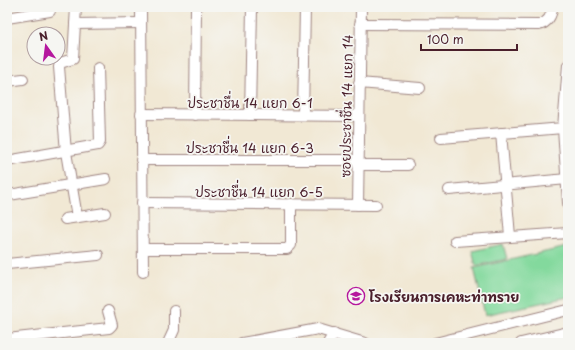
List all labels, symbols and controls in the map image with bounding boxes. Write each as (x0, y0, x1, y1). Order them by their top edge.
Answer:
north arrow (26, 26, 66, 66)
text: N (37, 26, 50, 45)
scale bar (421, 26, 517, 52)
text: 100 m (427, 30, 464, 48)
street label: ซอยประชาชื่น 14 แยก 14 (332, 34, 357, 178)
street label: ประชาชื่น 14 แยก 6-1 (187, 90, 313, 112)
street label: ประชาชื่น 14 แยก 6-3 (186, 135, 314, 157)
street label: ประชาชื่น 14 แยก 6-5 (195, 179, 323, 201)
school or university icon: โรงเรียนการเคหะท่าทราย (346, 286, 366, 306)
place label: โรงเรียนการเคหะท่าทราย (368, 287, 519, 306)

